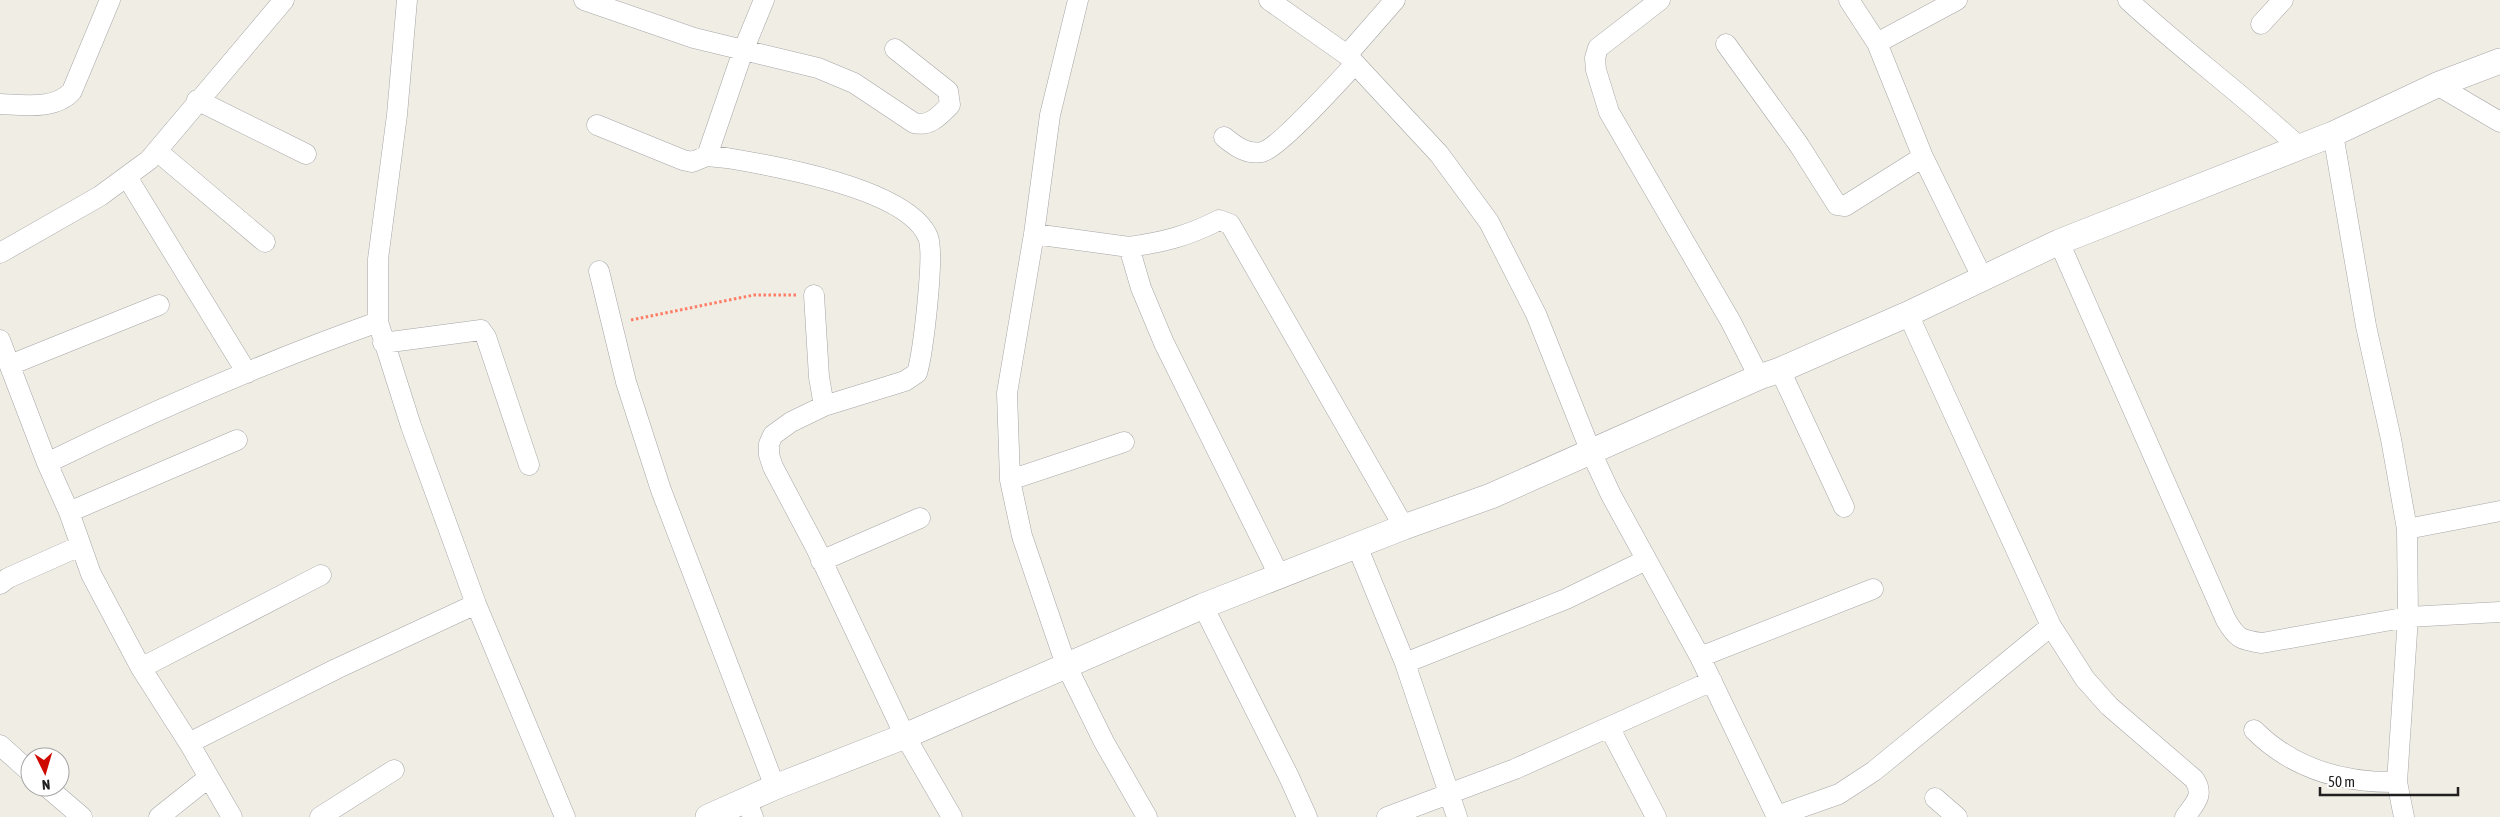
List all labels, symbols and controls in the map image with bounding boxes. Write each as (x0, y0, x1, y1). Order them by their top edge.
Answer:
north arrow (20, 747, 70, 797)
scale bar (2320, 764, 2458, 796)
text: 50 m (2328, 773, 2355, 790)
text: N (41, 777, 51, 793)

